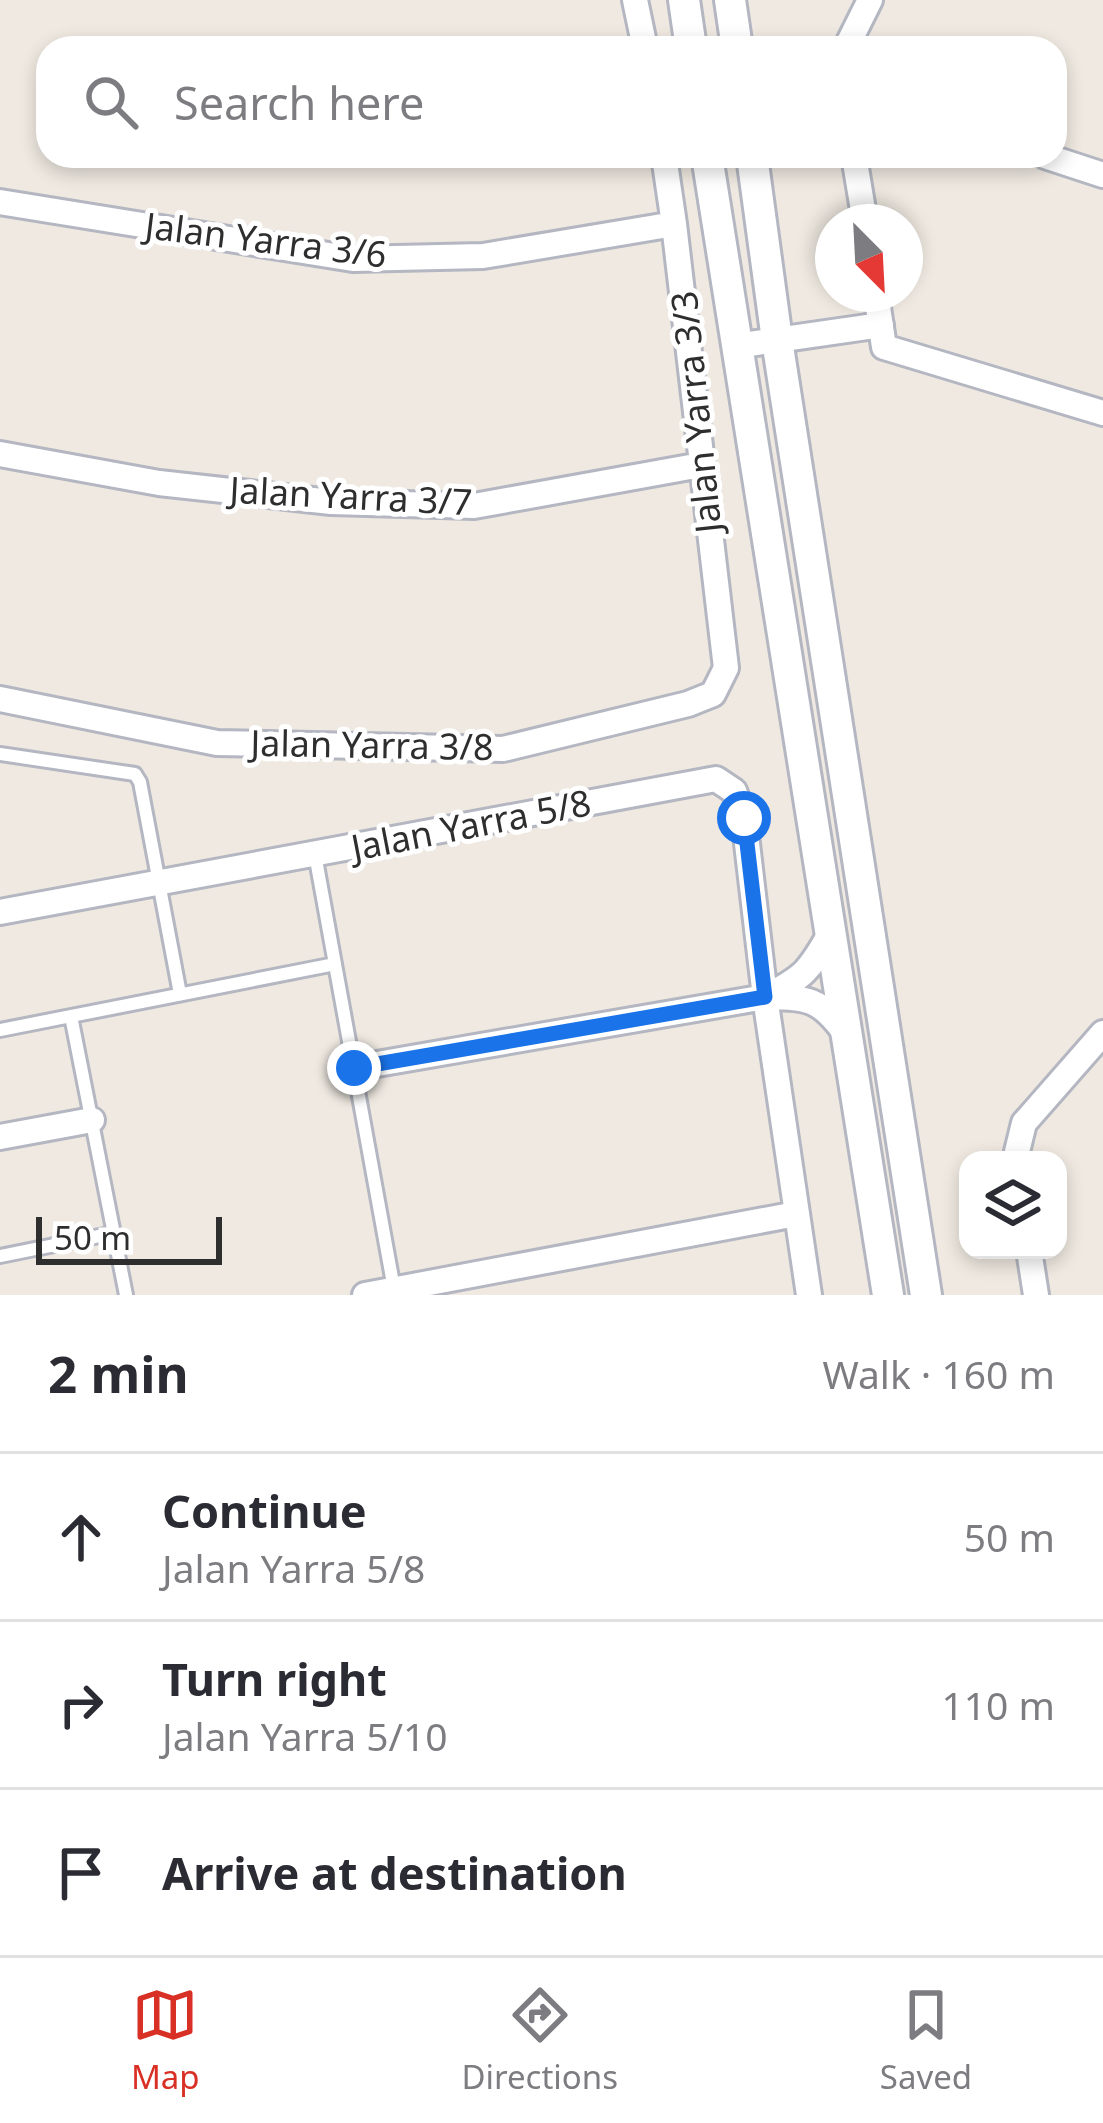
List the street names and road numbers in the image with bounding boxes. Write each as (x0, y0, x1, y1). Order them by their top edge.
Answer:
street label: Jalan Yarra 3/6 (139, 200, 390, 279)
street label: Jalan Yarra 3/3 (658, 289, 733, 538)
street label: Jalan Yarra 3/7 (225, 465, 474, 526)
street label: Jalan Yarra 3/8 (247, 718, 494, 771)
street label: Jalan Yarra 5/8 (344, 777, 595, 872)

